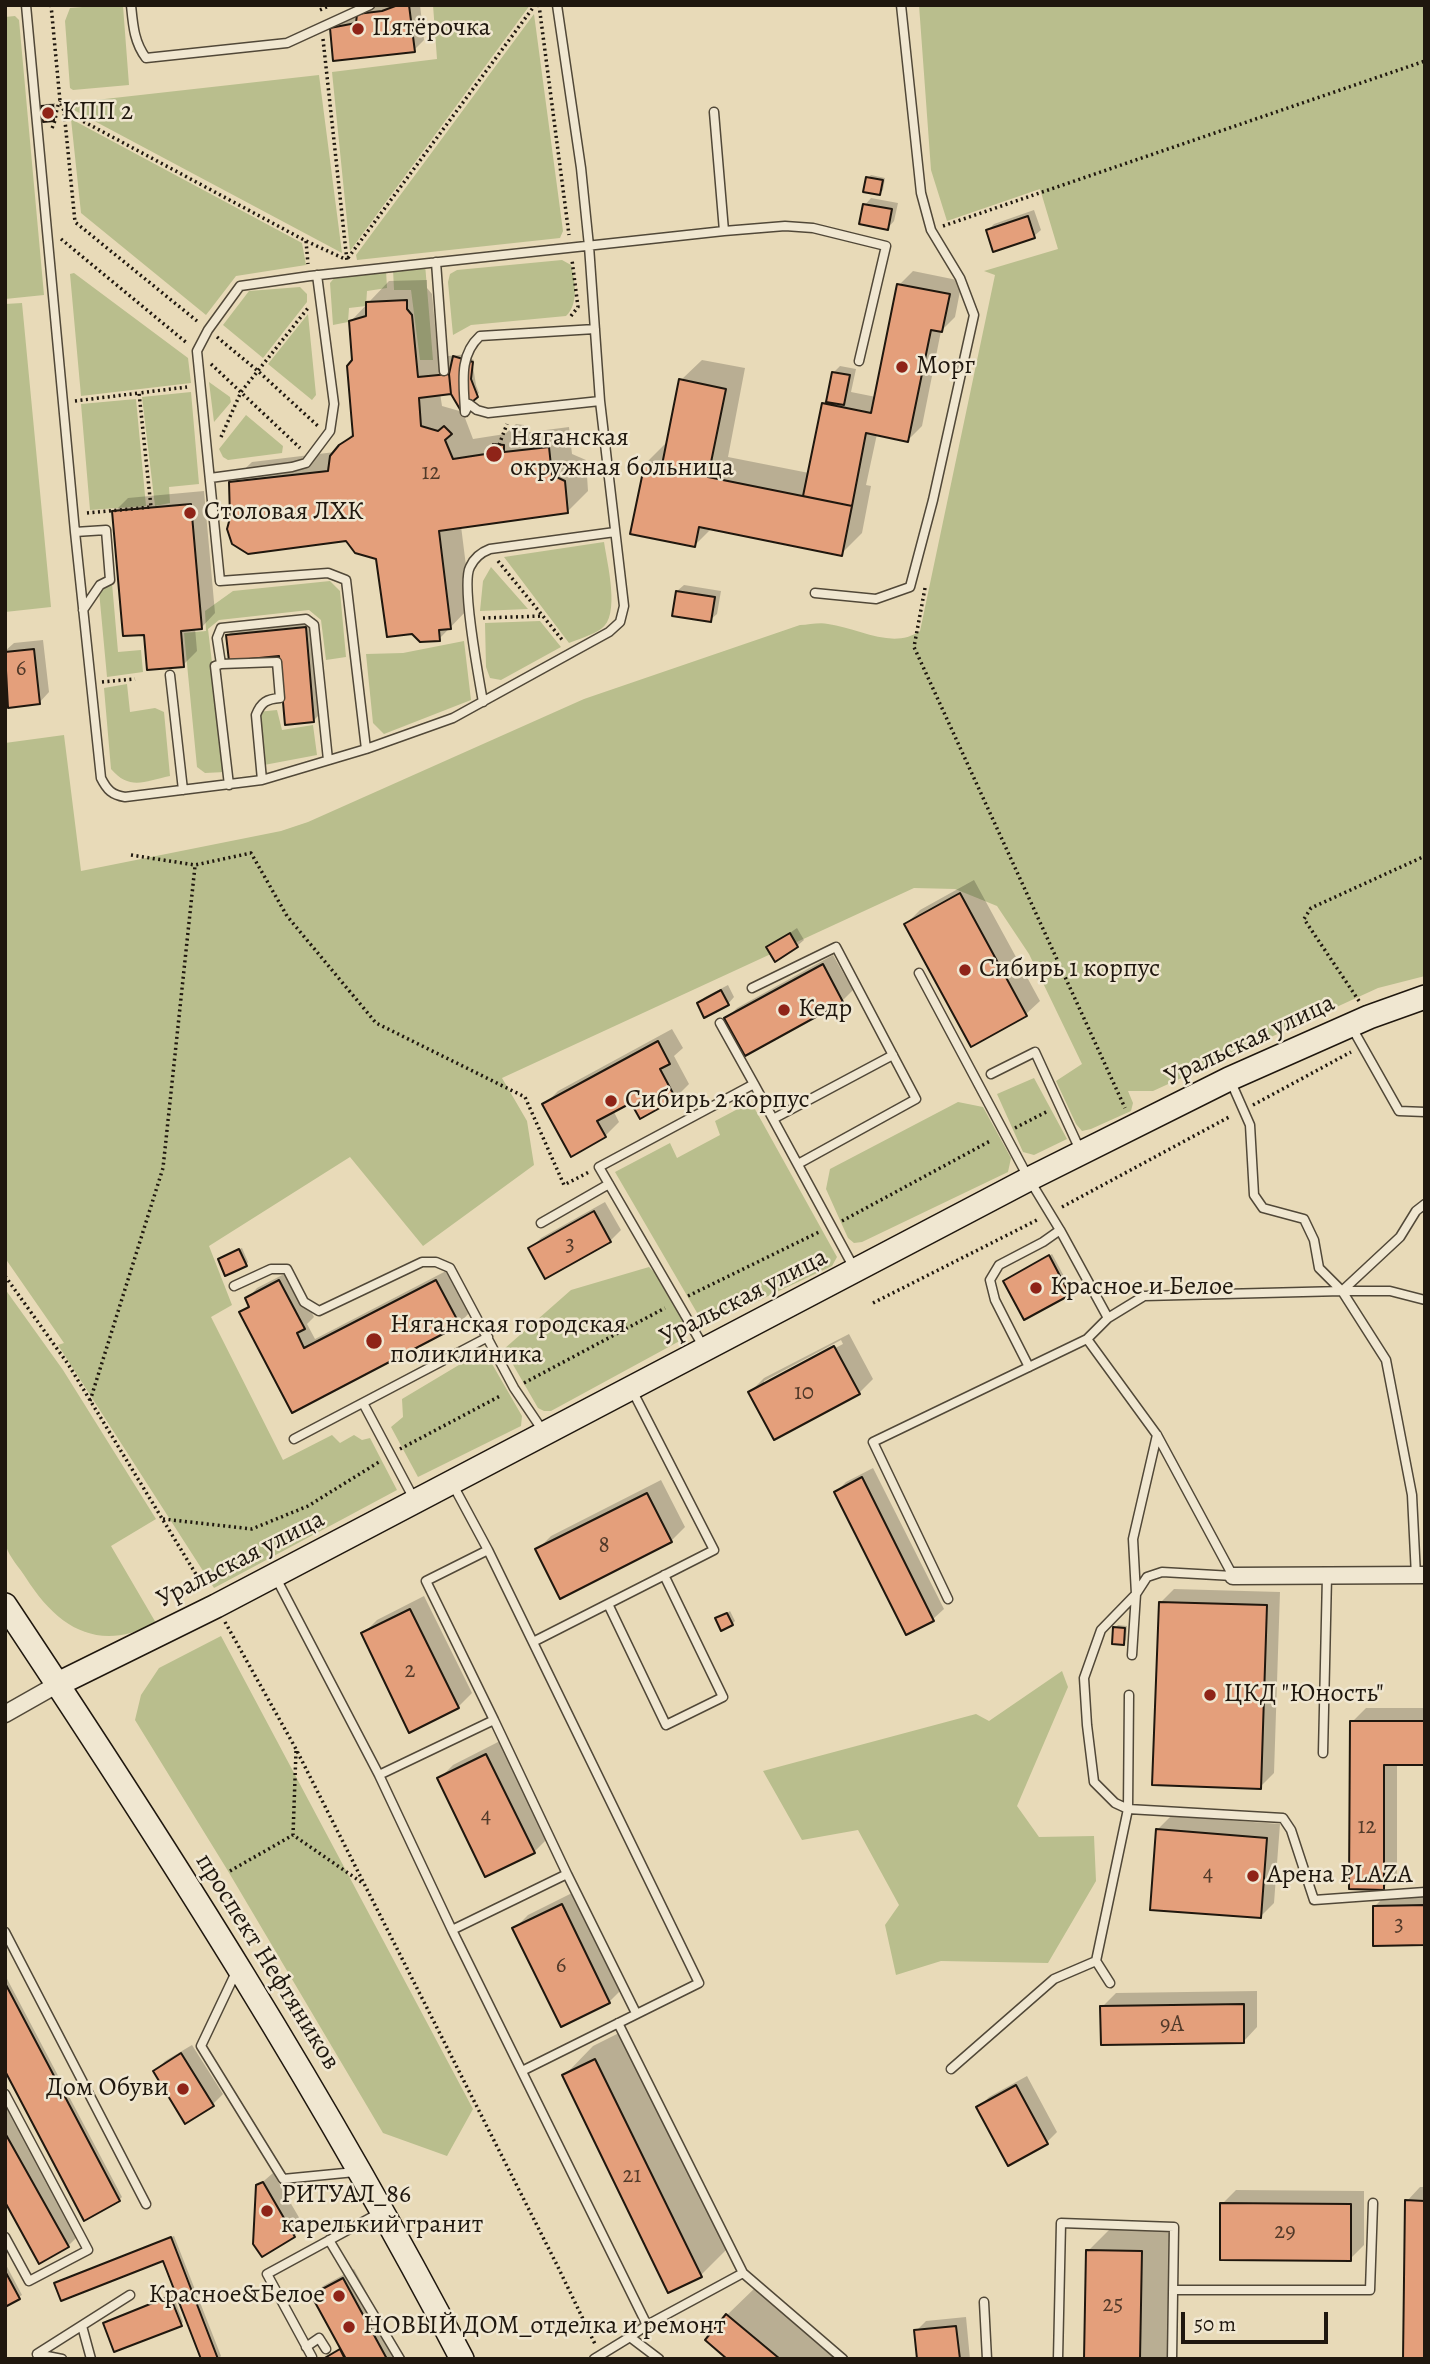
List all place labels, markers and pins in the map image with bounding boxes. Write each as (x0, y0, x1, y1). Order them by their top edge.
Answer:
place label: Пятёрочка (372, 13, 491, 45)
marker: Пятёрочка (350, 21, 366, 37)
place label: КПП 2 (62, 97, 133, 129)
marker: КПП 2 (40, 105, 56, 121)
place label: Морг (916, 351, 975, 383)
marker: Морг (894, 359, 910, 375)
place label: Няганская окружная больница (510, 423, 734, 485)
marker: Няганская окружная больница (484, 444, 504, 464)
place label: Столовая ЛХК (204, 497, 364, 529)
marker: Столовая ЛХК (182, 505, 198, 521)
place label: Сибирь 1 корпус (979, 954, 1160, 986)
marker: Сибирь 1 корпус (957, 962, 973, 978)
place label: Кедр (798, 994, 852, 1026)
marker: Кедр (776, 1002, 792, 1018)
place label: Сибирь 2 корпус (625, 1085, 810, 1117)
marker: Сибирь 2 корпус (603, 1093, 619, 1109)
place label: Красное и Белое (1050, 1272, 1234, 1304)
marker: Красное и Белое (1028, 1280, 1044, 1296)
place label: Няганская городская поликлиника (390, 1310, 626, 1372)
marker: Няганская городская поликлиника (364, 1331, 384, 1351)
place label: ЦКД "Юность" (1224, 1679, 1384, 1711)
marker: ЦКД "Юность" (1202, 1687, 1218, 1703)
place label: Арена PLAZA (1267, 1860, 1413, 1892)
marker: Арена PLAZA (1245, 1868, 1261, 1884)
place label: Дом Обуви (46, 2073, 169, 2105)
marker: Дом Обуви (175, 2081, 191, 2097)
place label: РИТУАЛ_86 карелький гранит (281, 2180, 483, 2242)
marker: РИТУАЛ_86 карелький гранит (259, 2203, 275, 2219)
place label: Красное&Белое (148, 2280, 325, 2312)
marker: Красное&Белое (331, 2288, 347, 2304)
place label: НОВЫЙ ДОМ_отделка и ремонт (363, 2311, 726, 2343)
marker: НОВЫЙ ДОМ_отделка и ремонт (341, 2319, 357, 2335)

